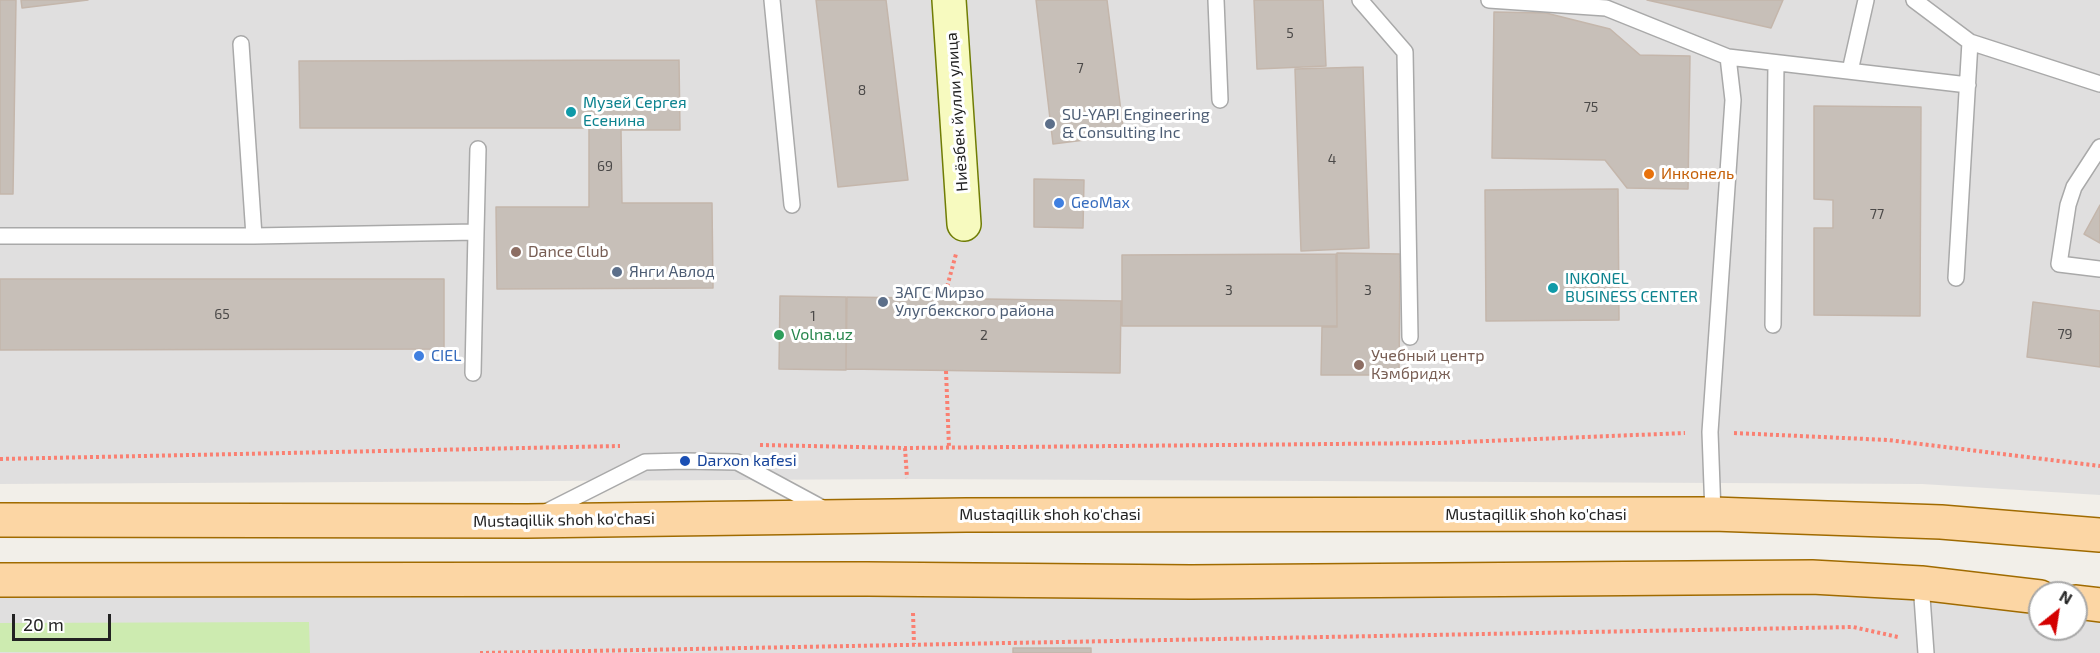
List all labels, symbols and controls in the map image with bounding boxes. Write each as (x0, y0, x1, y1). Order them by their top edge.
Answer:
house number: 5 (1286, 25, 1294, 41)
street label: Ниёзбек йулли улица (942, 32, 972, 192)
house number: 7 (1076, 60, 1084, 76)
house number: 8 (858, 82, 866, 98)
place label: Музей Сергея Есенина (583, 93, 687, 131)
house number: 75 (1584, 99, 1598, 115)
marker: Музей Сергея Есенина (564, 105, 578, 119)
place label: SU-YAPI Engineering & Consulting Inc (1062, 105, 1210, 143)
marker: SU-YAPI Engineering & Consulting Inc (1043, 117, 1057, 131)
house number: 4 (1328, 151, 1336, 167)
house number: 69 (597, 158, 613, 174)
place label: Инконель (1661, 164, 1734, 184)
marker: Инконель (1642, 167, 1656, 181)
place label: GeoMax (1071, 193, 1130, 213)
marker: GeoMax (1052, 196, 1066, 210)
house number: 77 (1870, 206, 1884, 222)
place label: Dance Club (528, 242, 609, 262)
marker: Dance Club (509, 245, 523, 259)
place label: Янги Авлод (629, 262, 715, 282)
marker: Янги Авлод (610, 265, 624, 279)
place label: INKONEL BUSINESS CENTER (1565, 269, 1698, 307)
marker: INKONEL BUSINESS CENTER (1546, 281, 1560, 295)
house number: 3 (1225, 282, 1233, 298)
house number: 3 (1364, 282, 1372, 298)
place label: ЗАГС Мирзо Улугбекского района (895, 283, 1054, 321)
marker: ЗАГС Мирзо Улугбекского района (876, 295, 890, 309)
house number: 65 (214, 306, 230, 322)
house number: 1 (810, 308, 816, 324)
place label: Volna.uz (791, 325, 853, 345)
house number: 79 (2057, 326, 2073, 342)
house number: 2 (980, 327, 988, 343)
marker: Volna.uz (772, 328, 786, 342)
place label: CIEL (431, 346, 461, 366)
place label: Учебный центр Кэмбридж (1371, 346, 1485, 384)
marker: CIEL (412, 349, 426, 363)
marker: Учебный центр Кэмбридж (1352, 358, 1366, 372)
place label: Darxon kafesi (697, 451, 797, 471)
marker: Darxon kafesi (678, 454, 692, 468)
street label: Mustaqillik shoh ko'chasi (959, 505, 1141, 525)
street label: Mustaqillik shoh ko'chasi (1445, 505, 1627, 525)
street label: Mustaqillik shoh ko'chasi (473, 509, 655, 531)
north arrow (2028, 581, 2088, 641)
text: N (2056, 586, 2076, 608)
scale bar (15, 602, 114, 640)
text: 20 m (23, 613, 64, 635)

